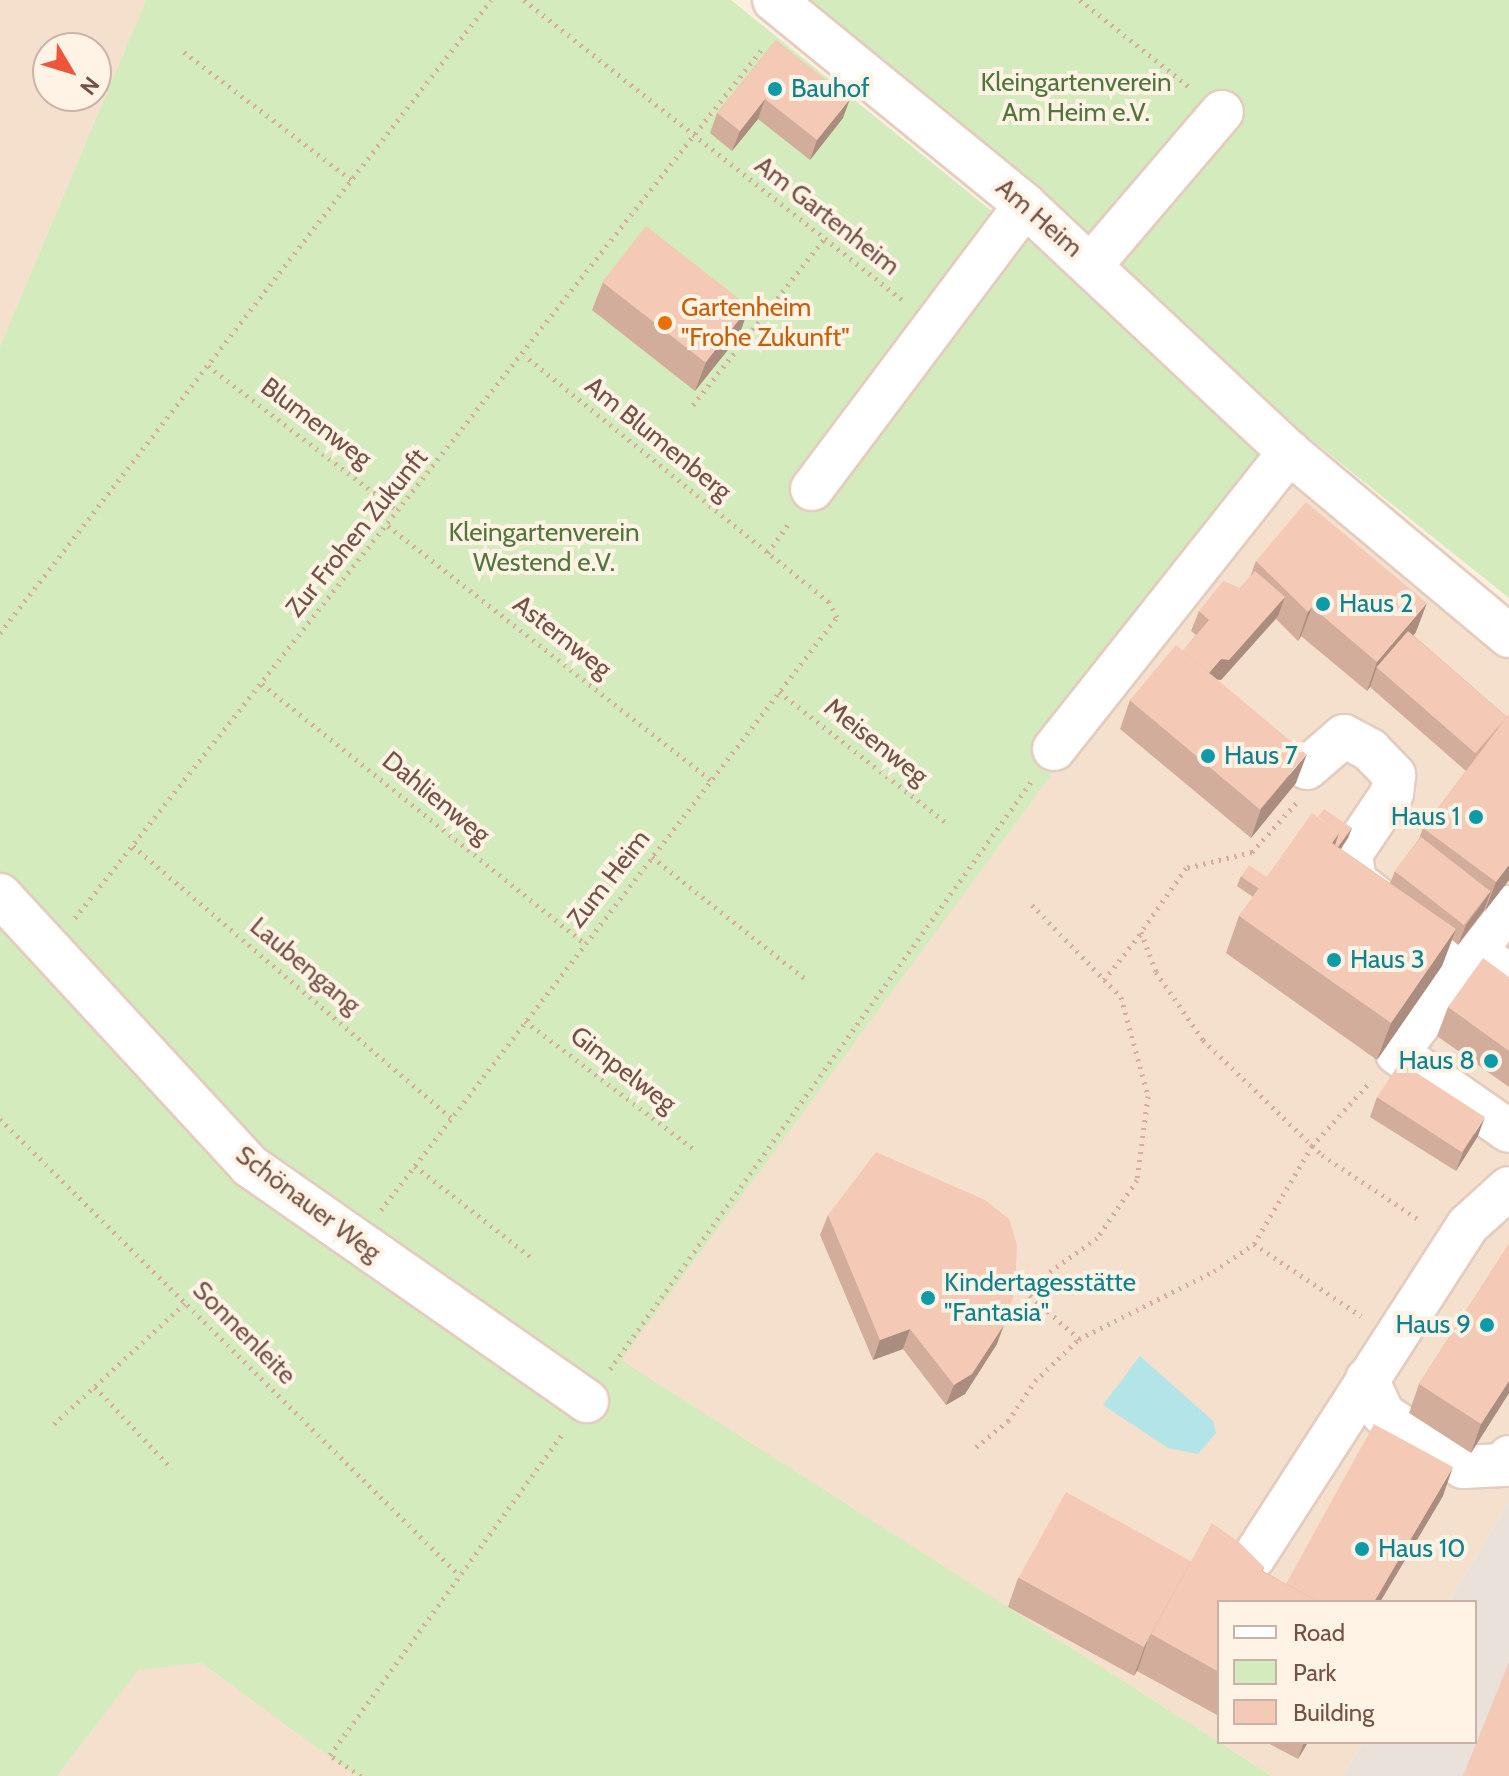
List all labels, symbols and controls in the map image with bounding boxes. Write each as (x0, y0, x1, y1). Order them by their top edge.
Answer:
north arrow (32, 32, 112, 112)
park label: Kleingartenverein Am Heim e.V. (981, 67, 1171, 128)
text: N (74, 71, 105, 100)
place label: Bauhof (791, 73, 869, 105)
marker: Bauhof (766, 80, 784, 98)
street label: Am Gartenheim (748, 150, 906, 282)
street label: Am Heim (989, 172, 1089, 264)
place label: Gartenheim "Frohe Zukunft" (681, 292, 850, 354)
marker: Gartenheim "Frohe Zukunft" (656, 314, 674, 332)
street label: Am Blumenberg (579, 370, 737, 508)
street label: Blumenweg (254, 371, 378, 475)
street label: Zur Frohen Zukunft (280, 443, 434, 623)
park label: Kleingartenverein Westend e.V. (449, 517, 639, 578)
place label: Haus 2 (1339, 588, 1413, 620)
street label: Asternweg (507, 589, 617, 685)
marker: Haus 2 (1314, 595, 1332, 613)
street label: Meisenweg (818, 692, 934, 792)
place label: Haus 7 (1224, 740, 1298, 772)
street label: Dahlienweg (376, 745, 496, 851)
marker: Haus 7 (1199, 747, 1217, 765)
place label: Haus 1 (1391, 801, 1460, 833)
marker: Haus 1 (1467, 808, 1485, 826)
street label: Zum Heim (561, 824, 657, 934)
street label: Laubengang (244, 911, 366, 1021)
place label: Haus 3 (1350, 944, 1425, 976)
marker: Haus 3 (1325, 951, 1343, 969)
street label: Gimpelweg (564, 1020, 682, 1120)
place label: Haus 8 (1398, 1045, 1475, 1077)
marker: Haus 8 (1482, 1052, 1500, 1070)
street label: Schönauer Weg (229, 1139, 387, 1269)
place label: Kindertagesstätte "Fantasia" (944, 1267, 1136, 1328)
street label: Sonnenleite (186, 1275, 302, 1391)
marker: Kindertagesstätte "Fantasia" (919, 1289, 937, 1307)
place label: Haus 9 (1395, 1309, 1471, 1341)
marker: Haus 9 (1478, 1316, 1496, 1334)
place label: Haus 10 (1378, 1533, 1465, 1565)
marker: Haus 10 (1353, 1540, 1371, 1558)
legend (1217, 1600, 1477, 1744)
text: Road (1293, 1618, 1345, 1647)
text: Park (1293, 1658, 1336, 1687)
text: Building (1293, 1698, 1374, 1727)

